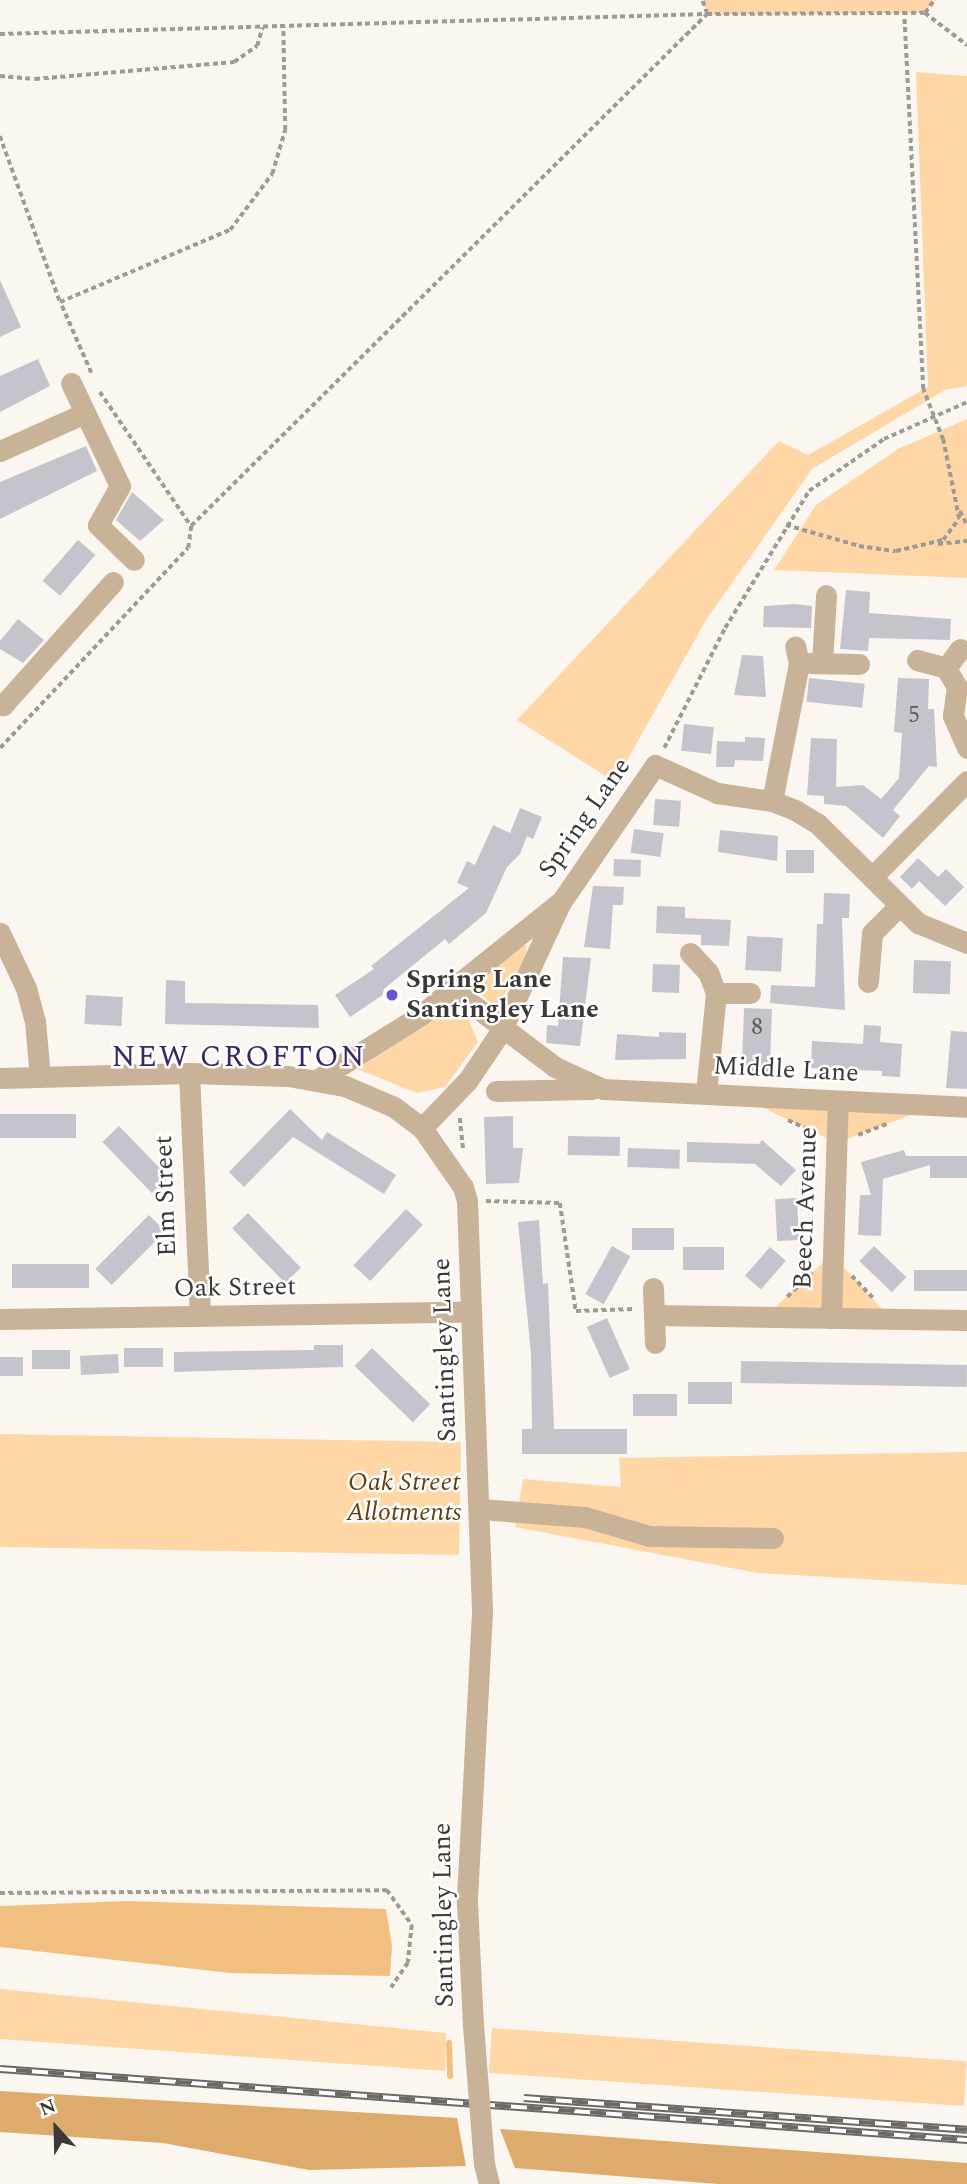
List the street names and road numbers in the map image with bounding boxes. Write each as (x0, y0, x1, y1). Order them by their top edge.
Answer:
street label: Spring Lane (532, 752, 638, 884)
street label: Middle Lane (712, 1051, 860, 1089)
street label: Beech Avenue (788, 1126, 824, 1290)
street label: Elm Street (148, 1135, 184, 1257)
street label: Santingley Lane (426, 1257, 464, 1443)
street label: Oak Street (173, 1271, 297, 1305)
street label: Santingley Lane (427, 1822, 461, 2008)

